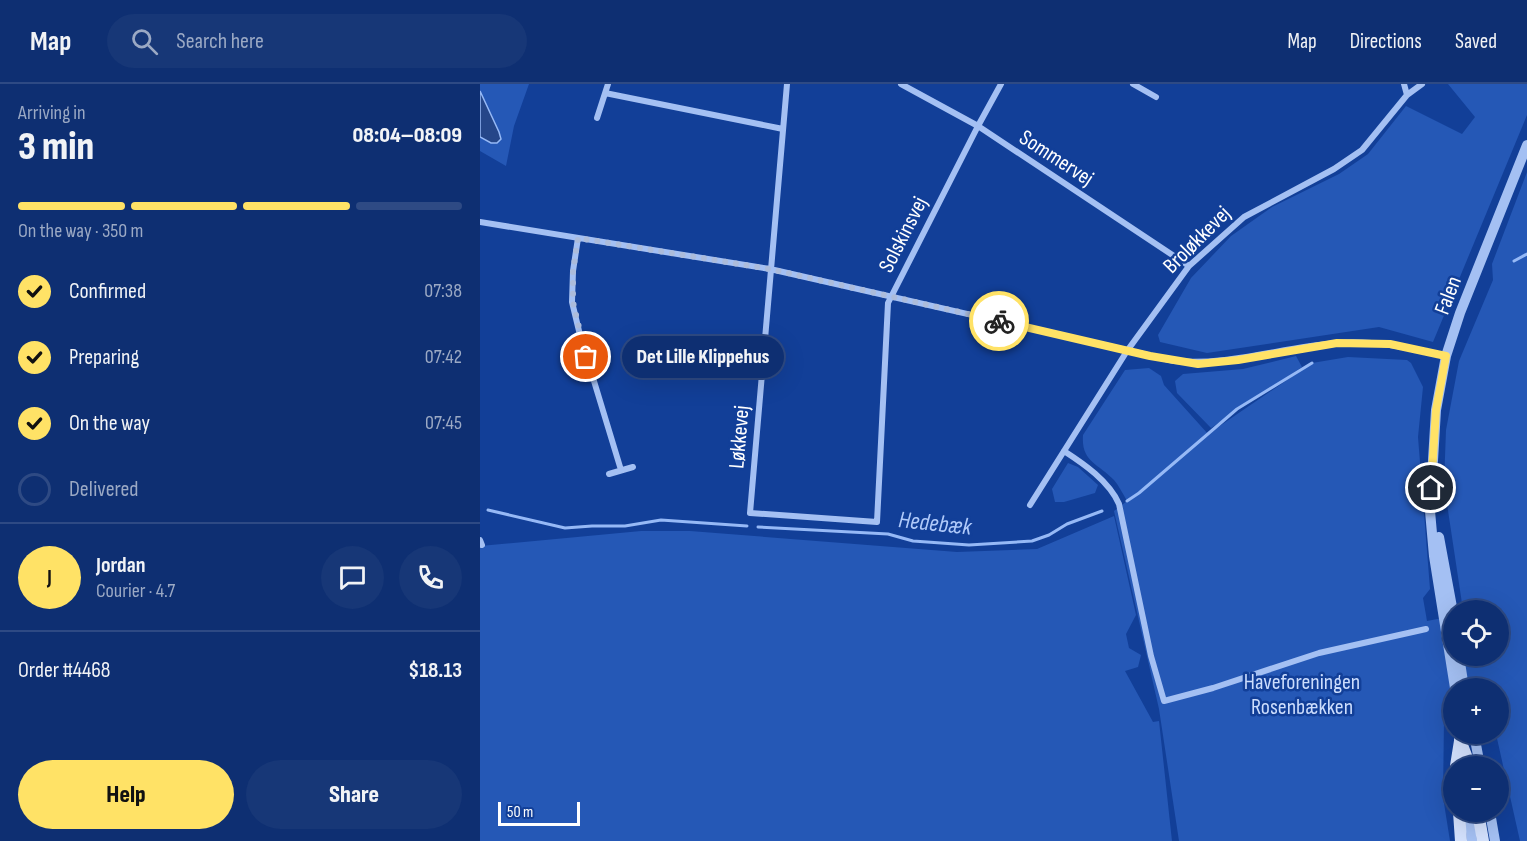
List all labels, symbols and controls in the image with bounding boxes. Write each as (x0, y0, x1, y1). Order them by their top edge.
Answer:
search box (107, 14, 527, 68)
text: Map (30, 25, 71, 58)
icon: search (128, 25, 161, 58)
text: Search here (176, 28, 264, 55)
text: Map (1287, 29, 1317, 54)
text: Directions (1350, 29, 1422, 54)
text: Saved (1455, 29, 1497, 54)
text: Arriving in (18, 101, 86, 125)
text: 08:04–08:09 (352, 122, 462, 149)
text: 3 min (18, 124, 94, 171)
street label: Sommervej (1014, 124, 1098, 192)
street label: Solskinsvej (873, 192, 934, 277)
street label: Broløkkevej (1158, 201, 1236, 279)
text: On the way · 350 m (18, 219, 143, 243)
street label: Falen (1429, 273, 1468, 318)
icon: check (18, 275, 51, 308)
text: Confirmed (69, 278, 146, 305)
text: 07:38 (424, 279, 462, 303)
courier (969, 291, 1029, 351)
icon: bike (983, 305, 1016, 338)
pin (560, 331, 611, 382)
callout: Det Lille Klippehus (622, 336, 784, 378)
icon: bag (569, 340, 602, 373)
icon: check (18, 341, 51, 374)
text: Preparing (69, 344, 139, 371)
text: 07:42 (425, 345, 462, 369)
text: Det Lille Klippehus (637, 345, 769, 369)
street label: Løkkevej (723, 404, 756, 470)
icon: check (18, 407, 51, 440)
text: On the way (69, 410, 150, 437)
text: 07:45 (425, 411, 462, 435)
pin (1405, 462, 1456, 513)
icon: home (1414, 471, 1447, 504)
text: Delivered (69, 476, 138, 503)
water label: Hedebæk (897, 505, 974, 542)
button: chat (321, 546, 384, 609)
button: phone (399, 546, 462, 609)
text: Jordan (96, 552, 145, 579)
text: J (47, 564, 52, 591)
text: Courier · 4.7 (96, 579, 175, 603)
map controls (1443, 600, 1509, 822)
button: locate (1443, 600, 1509, 666)
text: Order #4468 (18, 657, 110, 684)
text: $18.13 (408, 657, 462, 684)
park label: Haveforeningen Rosenbækken (1244, 669, 1360, 721)
button: + (1443, 678, 1509, 744)
button: − (1443, 756, 1509, 822)
button: Help (18, 760, 234, 829)
button: Share (246, 760, 462, 829)
scale bar (498, 799, 580, 826)
text: 50 m (507, 803, 533, 822)

